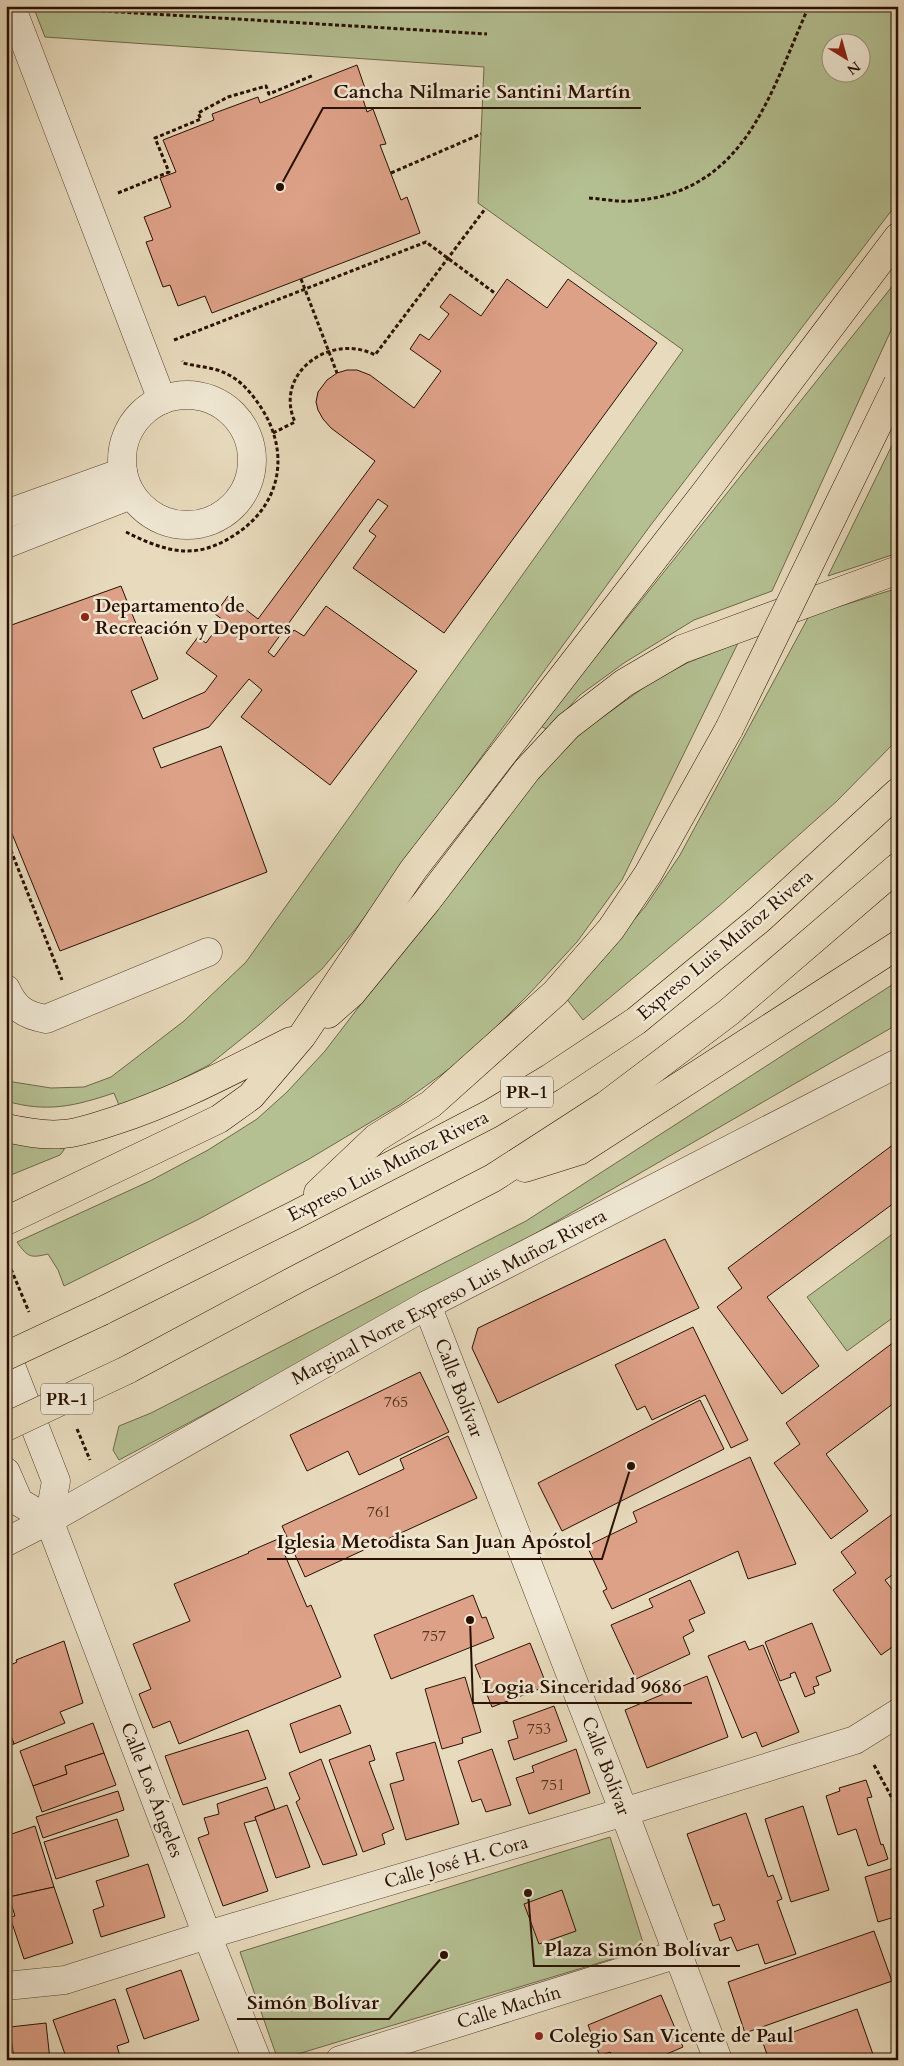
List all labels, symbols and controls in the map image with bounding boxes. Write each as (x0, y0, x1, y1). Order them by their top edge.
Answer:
north arrow (822, 32, 872, 82)
text: N (843, 57, 864, 79)
callout: Cancha Nilmarie Santini Martín (323, 73, 641, 108)
text: Cancha Nilmarie Santini Martín (333, 78, 631, 105)
place label: Departamento de Recreación y Deportes (95, 593, 291, 641)
marker: Departamento de Recreación y Deportes (79, 611, 91, 623)
street label: Expreso Luis Muñoz Rivera (632, 864, 818, 1026)
road number: PR-1 (501, 1076, 553, 1108)
street label: Expreso Luis Muñoz Rivera (283, 1104, 493, 1228)
street label: Marginal Norte Expreso Luis Muñoz Rivera (287, 1203, 611, 1391)
street label: Calle Bolívar (428, 1335, 490, 1441)
road number: PR-1 (41, 1384, 93, 1415)
house number: 765 (384, 1391, 408, 1413)
house number: 761 (367, 1501, 391, 1523)
callout: Iglesia Metodista San Juan Apόstol (267, 1524, 602, 1559)
text: Iglesia Metodista San Juan Apόstol (277, 1528, 592, 1555)
house number: 757 (422, 1625, 446, 1647)
callout: Logia Sinceridad 9686 (473, 1668, 692, 1703)
text: Logia Sinceridad 9686 (482, 1673, 682, 1700)
street label: Calle Bolívar (575, 1713, 637, 1819)
house number: 753 (527, 1718, 551, 1740)
street label: Calle Los Ángeles (114, 1719, 190, 1861)
house number: 751 (541, 1774, 565, 1796)
street label: Calle José H. Cora (381, 1829, 531, 1895)
callout: Plaza Simón Bolívar (534, 1931, 740, 1966)
text: Plaza Simón Bolívar (544, 1936, 731, 1963)
street label: Calle Machín (454, 1979, 564, 2035)
callout: Simón Bolívar (237, 1984, 389, 2019)
text: Simón Bolívar (247, 1989, 380, 2016)
place label: Colegio San Vicente de Paul (549, 2023, 794, 2049)
marker: Colegio San Vicente de Paul (533, 2030, 545, 2042)

